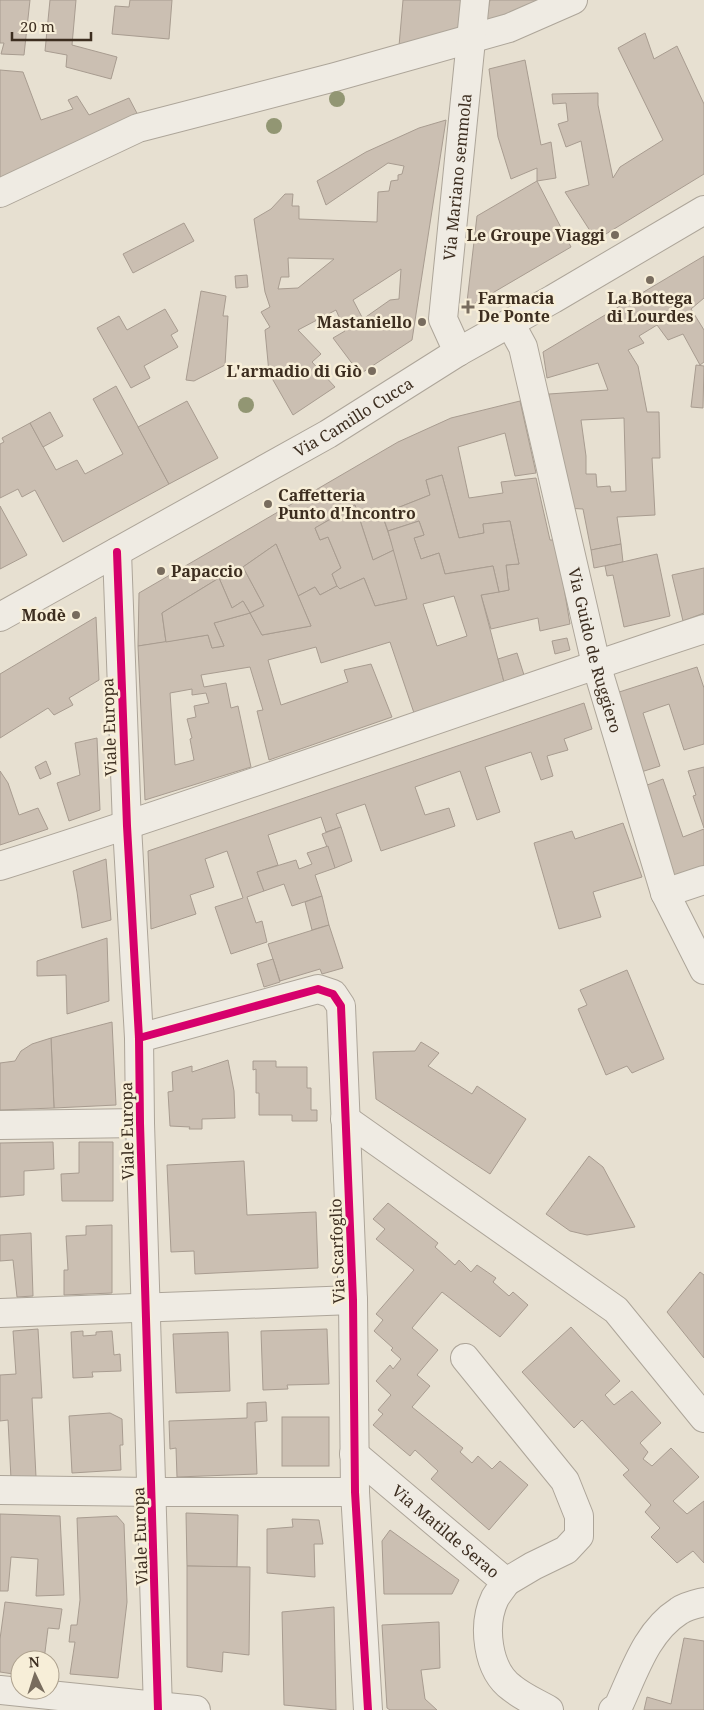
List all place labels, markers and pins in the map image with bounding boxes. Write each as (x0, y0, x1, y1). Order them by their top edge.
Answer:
place label: Le Groupe Viaggi (466, 224, 605, 246)
marker: Le Groupe Viaggi (609, 229, 621, 241)
marker: La Bottega di Lourdes (644, 274, 656, 286)
place label: Farmacia De Ponte (478, 287, 555, 327)
place label: La Bottega di Lourdes (607, 287, 694, 327)
marker: Farmacia De Ponte (462, 301, 474, 313)
place label: Mastaniello (317, 311, 412, 333)
marker: Mastaniello (416, 316, 428, 328)
place label: L'armadio di Giò (227, 360, 362, 382)
marker: L'armadio di Giò (366, 365, 378, 377)
place label: Caffetteria Punto d'Incontro (278, 484, 416, 524)
marker: Caffetteria Punto d'Incontro (262, 498, 274, 510)
place label: Papaccio (171, 560, 243, 582)
marker: Papaccio (155, 565, 167, 577)
place label: Modè (21, 604, 66, 626)
marker: Modè (70, 609, 82, 621)

